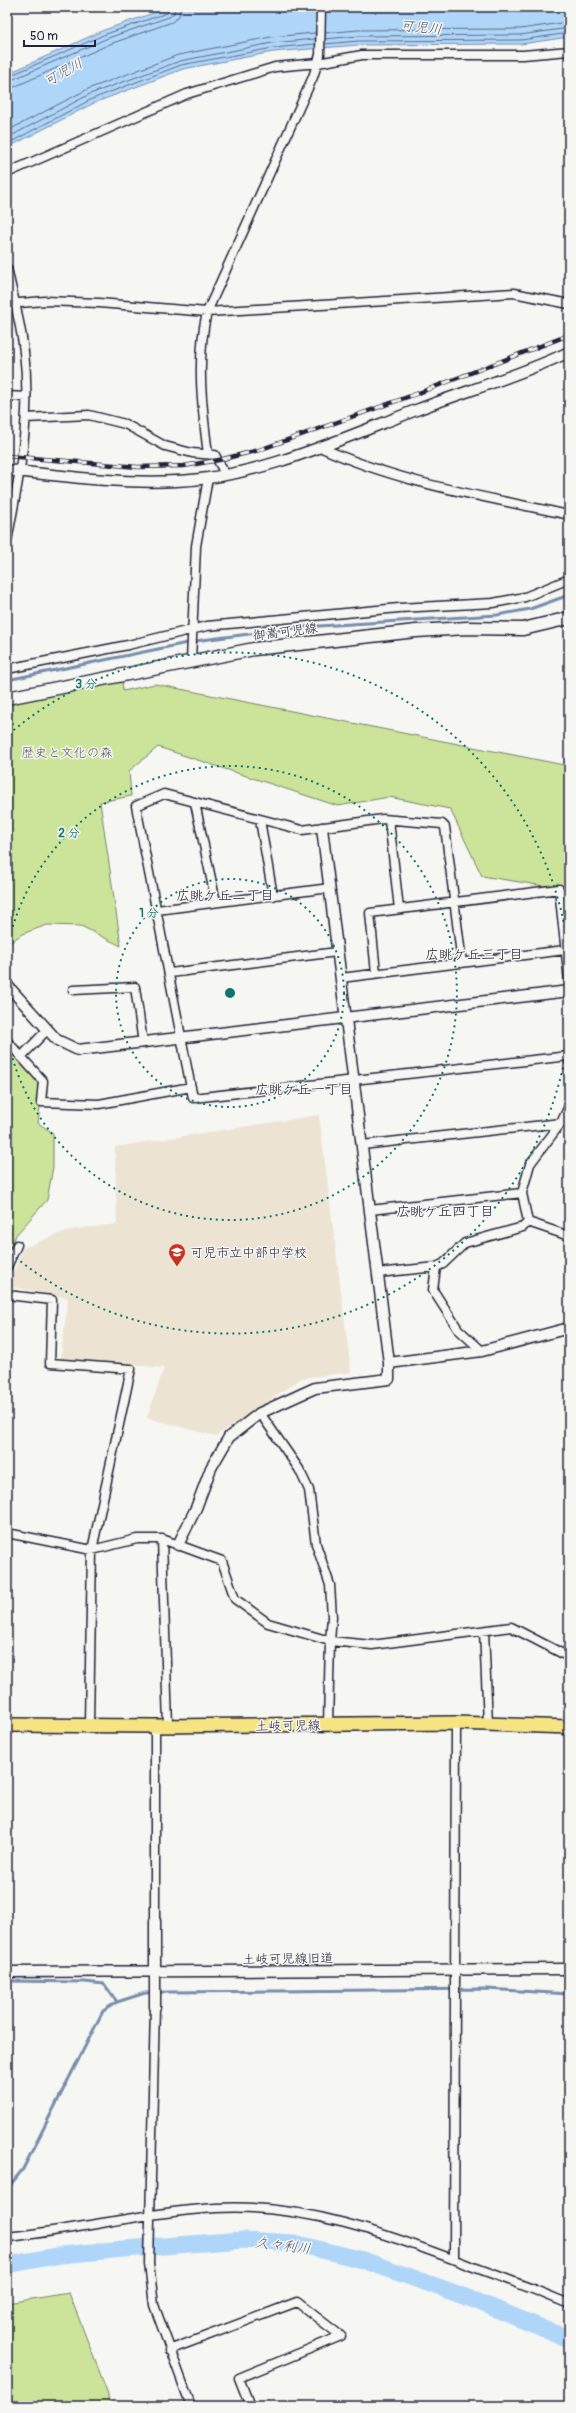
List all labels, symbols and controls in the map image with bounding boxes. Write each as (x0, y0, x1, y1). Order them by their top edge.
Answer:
water label: 可児川 (399, 17, 443, 38)
scale bar (24, 22, 95, 48)
text: 50 m (30, 29, 58, 44)
water label: 可児川 (41, 55, 86, 90)
street label: 御嵩可児線 (252, 620, 319, 644)
text: 3 分 (75, 677, 97, 692)
park label: 歴史と文化の森 (21, 745, 113, 761)
text: 2 分 (58, 826, 80, 841)
district label: 広眺ケ丘二丁目 (176, 887, 274, 904)
text: 1 分 (139, 906, 159, 921)
district label: 広眺ケ丘三丁目 (425, 946, 523, 963)
centre of rings (223, 986, 237, 1000)
district label: 広眺ケ丘一丁目 (255, 1081, 353, 1098)
district label: 広眺ケ丘四丁目 (396, 1203, 494, 1220)
school or university icon: 可児市立中部中学校 (167, 1242, 187, 1267)
place label: 可児市立中部中学校 (190, 1245, 307, 1261)
street label: 土岐可児線 (255, 1717, 322, 1735)
street label: 土岐可児線旧道 (242, 1950, 334, 1968)
water label: 久々利川 (254, 2234, 312, 2257)

